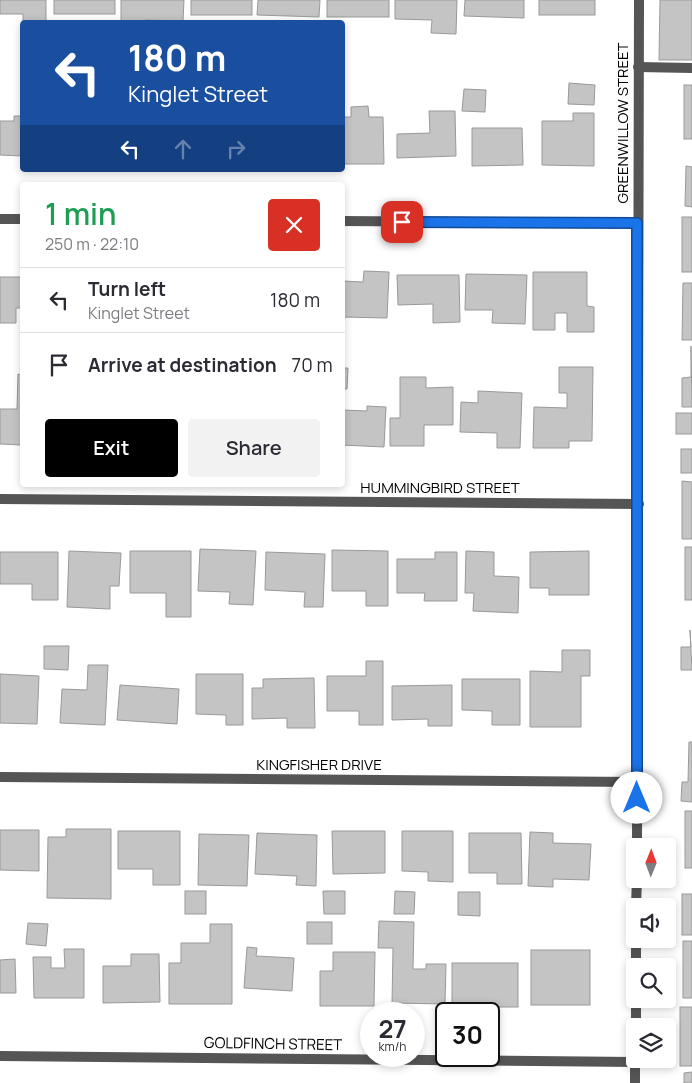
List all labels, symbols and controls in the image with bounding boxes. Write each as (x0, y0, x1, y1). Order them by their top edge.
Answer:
text: 180 m (128, 34, 226, 82)
icon: left (45, 40, 110, 105)
street label: GREENWILLOW STREET (612, 42, 633, 204)
text: Kinglet Street (128, 79, 268, 109)
icon: left (116, 135, 144, 163)
icon: ahead (169, 135, 197, 163)
icon: right (222, 135, 250, 163)
text: 1 min (45, 193, 117, 234)
button: close (268, 199, 320, 251)
pin (381, 201, 423, 243)
icon: arrive (388, 208, 416, 236)
text: 250 m · 22:10 (45, 233, 139, 255)
text: Turn left (88, 276, 166, 302)
icon: left (45, 286, 73, 314)
text: 180 m (270, 287, 320, 313)
text: Kinglet Street (88, 302, 190, 324)
icon: arrive (45, 351, 73, 379)
text: Arrive at destination (88, 352, 277, 378)
text: 70 m (292, 352, 333, 378)
button: Exit (45, 419, 178, 477)
button: Share (188, 419, 320, 477)
street label: HUMMINGBIRD STREET (360, 477, 520, 498)
street label: KINGFISHER DRIVE (256, 754, 382, 775)
position arrow (610, 771, 662, 823)
north arrow (626, 838, 676, 888)
map controls (626, 838, 676, 1068)
button: sound (626, 898, 676, 948)
button: search (626, 958, 676, 1008)
speed limit sign: 30 (435, 1002, 500, 1067)
text: 27 (378, 1011, 407, 1046)
button: layers (626, 1018, 676, 1068)
street label: GOLDFINCH STREET (204, 1032, 342, 1055)
text: km/h (379, 1038, 406, 1055)

